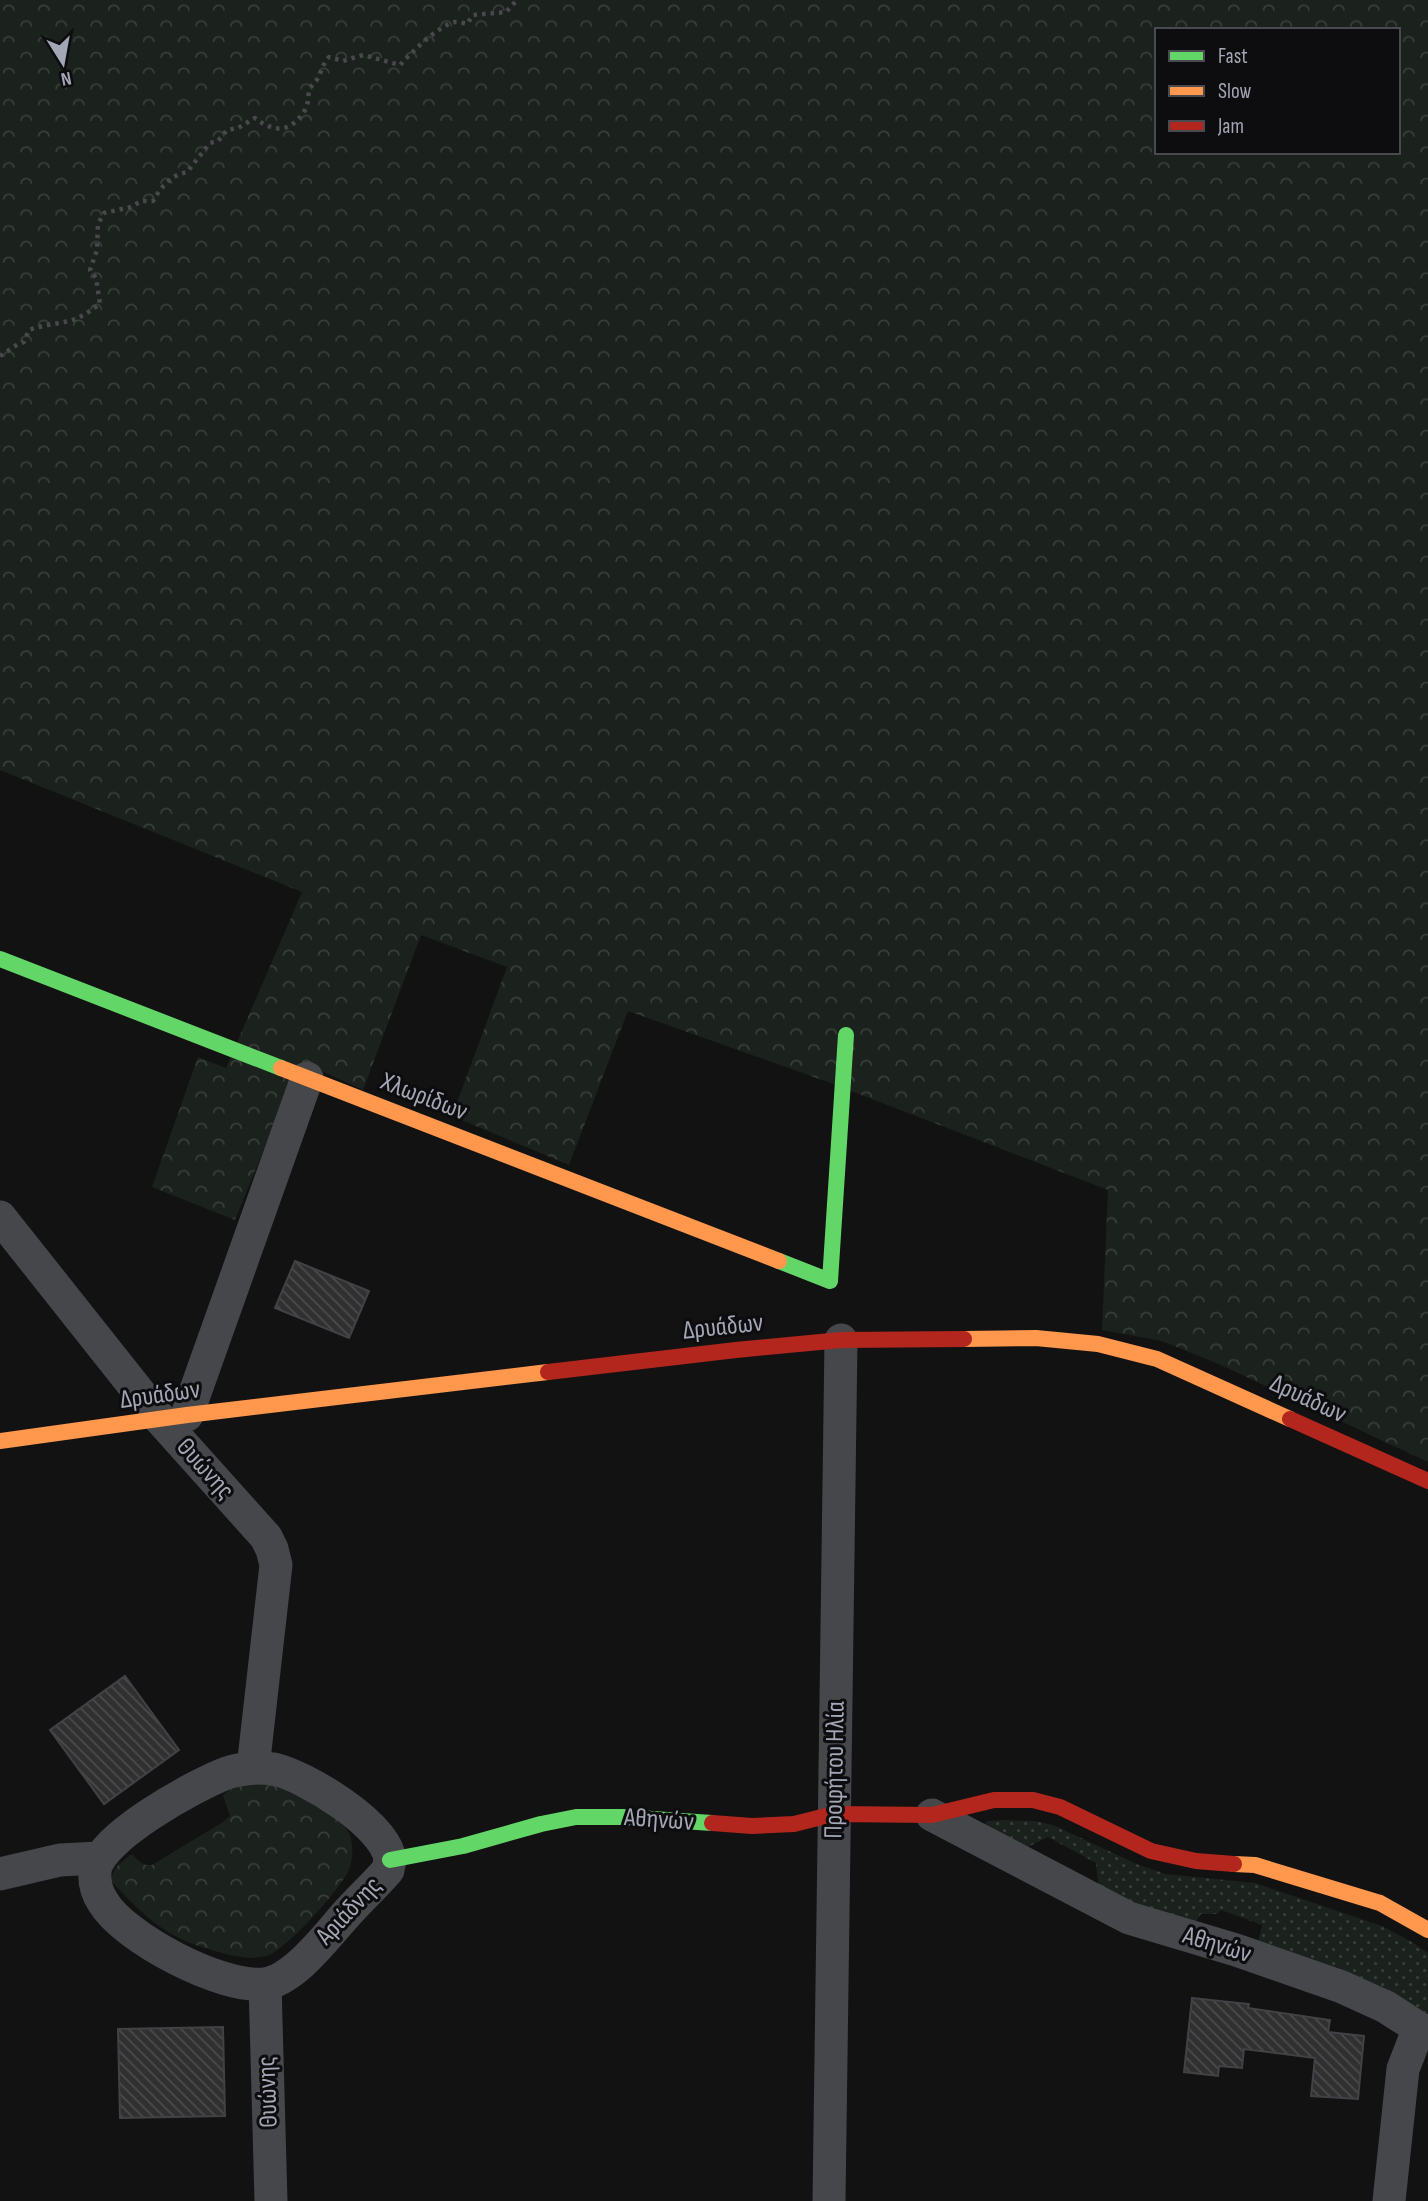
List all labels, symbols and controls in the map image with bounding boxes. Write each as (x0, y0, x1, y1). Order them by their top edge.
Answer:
north arrow (28, 28, 98, 98)
legend (1155, 28, 1400, 154)
text: Fast (1218, 44, 1248, 69)
text: N (59, 66, 73, 90)
text: Slow (1218, 79, 1252, 104)
text: Jam (1217, 114, 1244, 139)
street label: Χλωρίδων (375, 1066, 472, 1128)
street label: Δρυάδων (681, 1307, 765, 1347)
street label: Δρυάδων (1265, 1368, 1351, 1430)
street label: Δρυάδων (118, 1374, 202, 1416)
street label: Θυώνης (169, 1432, 241, 1506)
street label: Προφήτου Ηλία (818, 1701, 852, 1839)
street label: Αθηνών (622, 1802, 695, 1838)
street label: Αριάδνης (309, 1870, 388, 1952)
street label: Αθηνών (1178, 1920, 1255, 1970)
street label: Θυώνης (251, 2056, 285, 2128)

